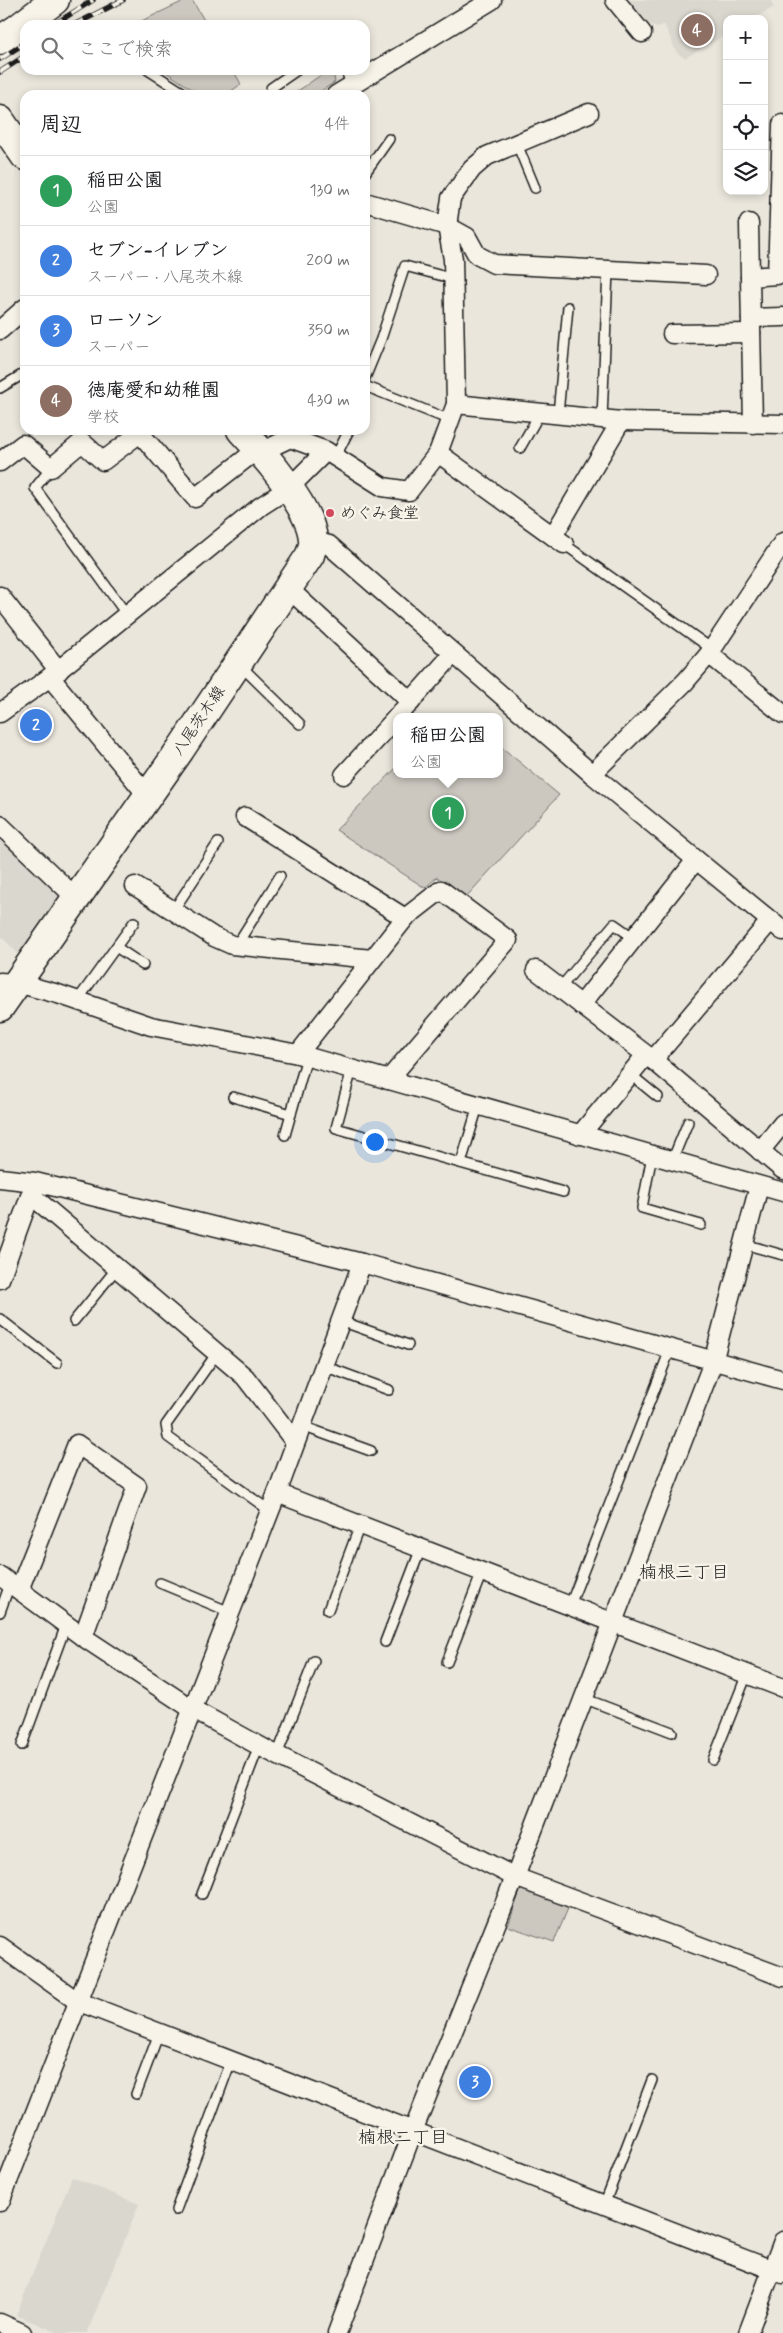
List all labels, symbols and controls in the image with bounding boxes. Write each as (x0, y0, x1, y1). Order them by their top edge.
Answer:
pin: 4 (681, 11, 713, 49)
map controls (723, 15, 768, 195)
button: + (723, 15, 768, 60)
search box (20, 20, 370, 75)
icon: search (38, 34, 66, 62)
text: ここで検索 (78, 37, 173, 62)
button: − (723, 60, 768, 105)
button: locate (723, 105, 768, 150)
text: 周辺 (40, 111, 82, 139)
text: 4件 (325, 114, 350, 135)
button: layers (723, 150, 768, 195)
text: 稲田公園 (87, 168, 163, 193)
text: 1 (52, 180, 60, 201)
text: 130 m (309, 180, 350, 201)
text: 公園 (87, 197, 119, 218)
text: セブン-イレブン (87, 238, 229, 263)
text: 2 (52, 250, 60, 271)
text: 200 m (306, 250, 350, 271)
text: スーパー · 八尾茨木線 (87, 267, 243, 288)
text: ローソン (87, 308, 163, 333)
text: 3 (52, 320, 60, 341)
text: 350 m (308, 320, 350, 341)
text: スーパー (87, 337, 150, 358)
text: 徳庵愛和幼稚園 (87, 378, 220, 403)
text: 4 (51, 390, 61, 411)
text: 430 m (307, 390, 350, 411)
text: 学校 (87, 407, 119, 428)
place label: めぐみ食堂 (340, 503, 419, 524)
marker: めぐみ食堂 (324, 507, 336, 519)
street label: 八尾茨木線 (168, 682, 230, 760)
pin: 2 (20, 706, 52, 744)
popup (393, 713, 503, 778)
text: 稲田公園 (410, 723, 486, 748)
text: 公園 (410, 752, 442, 773)
pin: 1 (432, 794, 464, 832)
your location (362, 1129, 388, 1155)
district label: 楠根三丁目 (639, 1561, 729, 1585)
pin: 3 (459, 2063, 491, 2101)
district label: 楠根二丁目 (358, 2126, 448, 2150)

